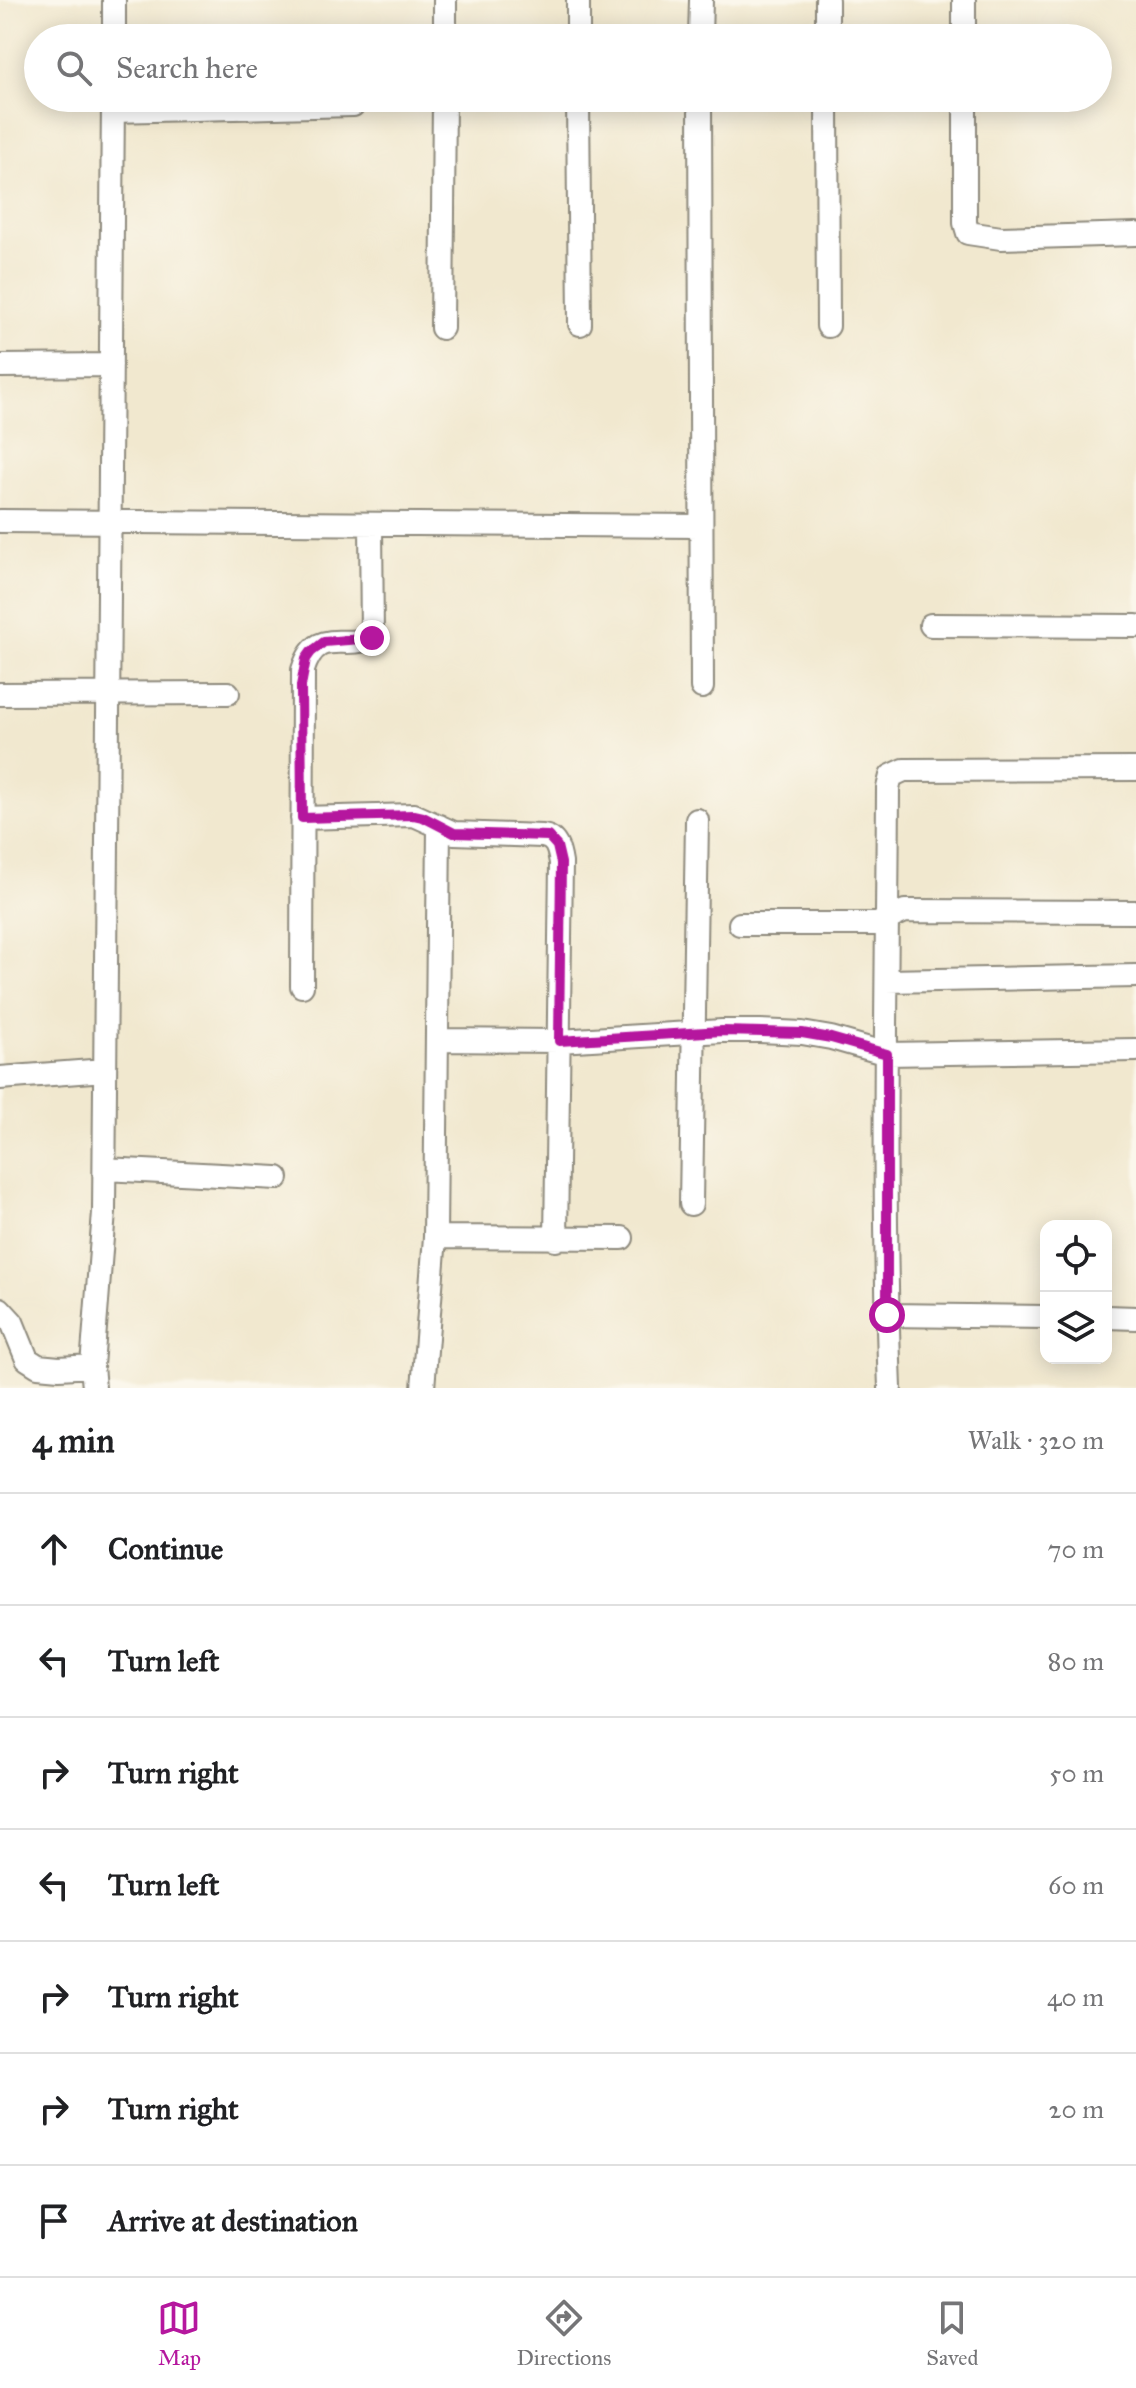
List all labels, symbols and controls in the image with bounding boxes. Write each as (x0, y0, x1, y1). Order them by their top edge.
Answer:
search box (24, 24, 1112, 112)
icon: search (52, 46, 96, 90)
text: Search here (116, 50, 258, 86)
route end (354, 620, 390, 656)
map controls (1040, 1220, 1112, 1364)
button: locate (1040, 1220, 1112, 1292)
button: layers (1040, 1292, 1112, 1364)
route start (869, 1297, 905, 1333)
text: 4 min (32, 1420, 115, 1461)
text: Walk · 320 m (968, 1424, 1104, 1456)
icon: ahead (32, 1527, 76, 1571)
text: Continue (108, 1531, 223, 1567)
text: 70 m (1048, 1533, 1104, 1565)
icon: left (32, 1639, 76, 1683)
text: Turn left (108, 1643, 219, 1679)
text: 80 m (1048, 1645, 1104, 1677)
icon: right (32, 1751, 76, 1795)
text: Turn right (108, 1755, 239, 1791)
text: 50 m (1049, 1757, 1104, 1789)
icon: left (32, 1863, 76, 1907)
text: Turn left (108, 1867, 219, 1903)
text: 60 m (1048, 1869, 1104, 1901)
icon: right (32, 1975, 76, 2019)
text: Turn right (108, 1979, 239, 2015)
text: 40 m (1047, 1981, 1104, 2013)
icon: right (32, 2087, 76, 2131)
text: Turn right (108, 2091, 239, 2127)
text: 20 m (1049, 2093, 1104, 2125)
icon: arrive (32, 2199, 76, 2243)
text: Arrive at destination (108, 2203, 358, 2239)
tab: Map (157, 2296, 201, 2371)
tab: Directions (516, 2296, 611, 2371)
tab: Saved (926, 2296, 978, 2371)

